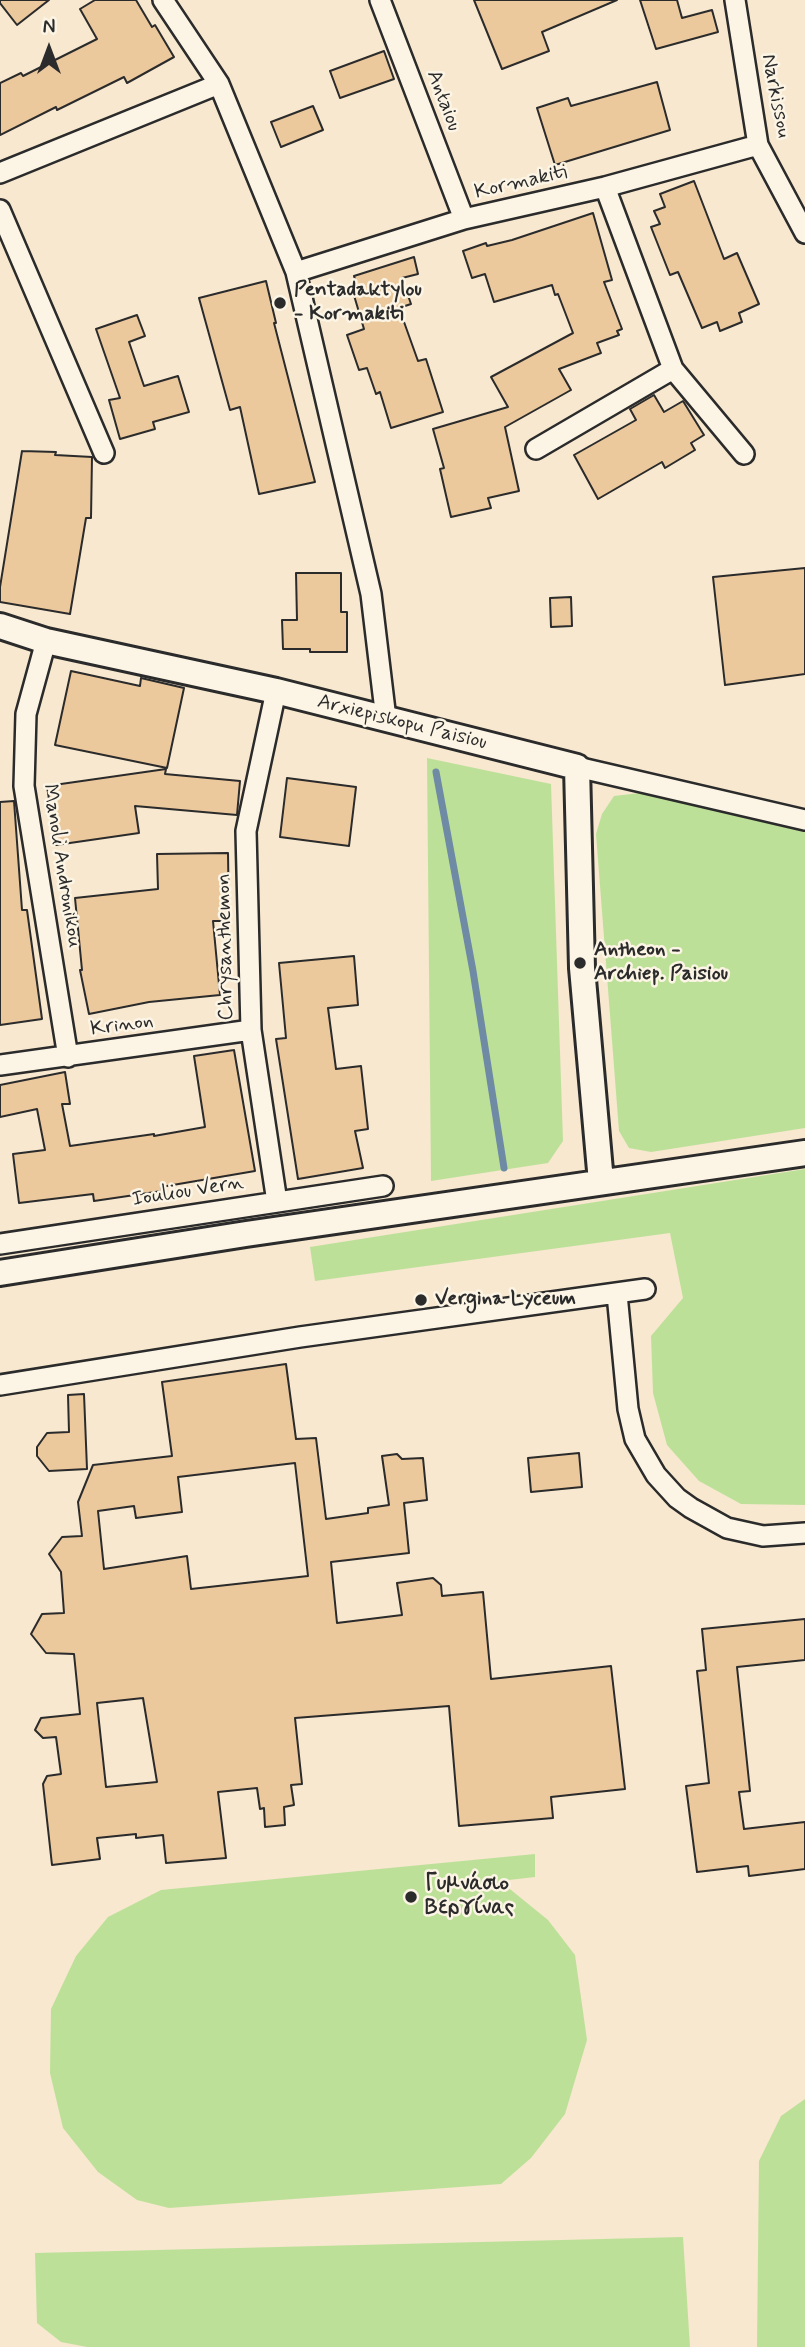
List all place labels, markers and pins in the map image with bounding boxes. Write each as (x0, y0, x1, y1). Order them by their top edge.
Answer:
place label: Pentadaktylou - Kormakiti (294, 278, 422, 328)
marker: Pentadaktylou - Kormakiti (272, 295, 288, 311)
place label: Antheon - Archiep. Paisiou (594, 938, 728, 988)
marker: Antheon - Archiep. Paisiou (572, 955, 588, 971)
place label: Vergina Lyceum (435, 1287, 576, 1313)
marker: Vergina Lyceum (413, 1292, 429, 1308)
place label: Γυμνάσιο Βεργίνας (425, 1872, 514, 1922)
marker: Γυμνάσιο Βεργίνας (403, 1889, 419, 1905)

